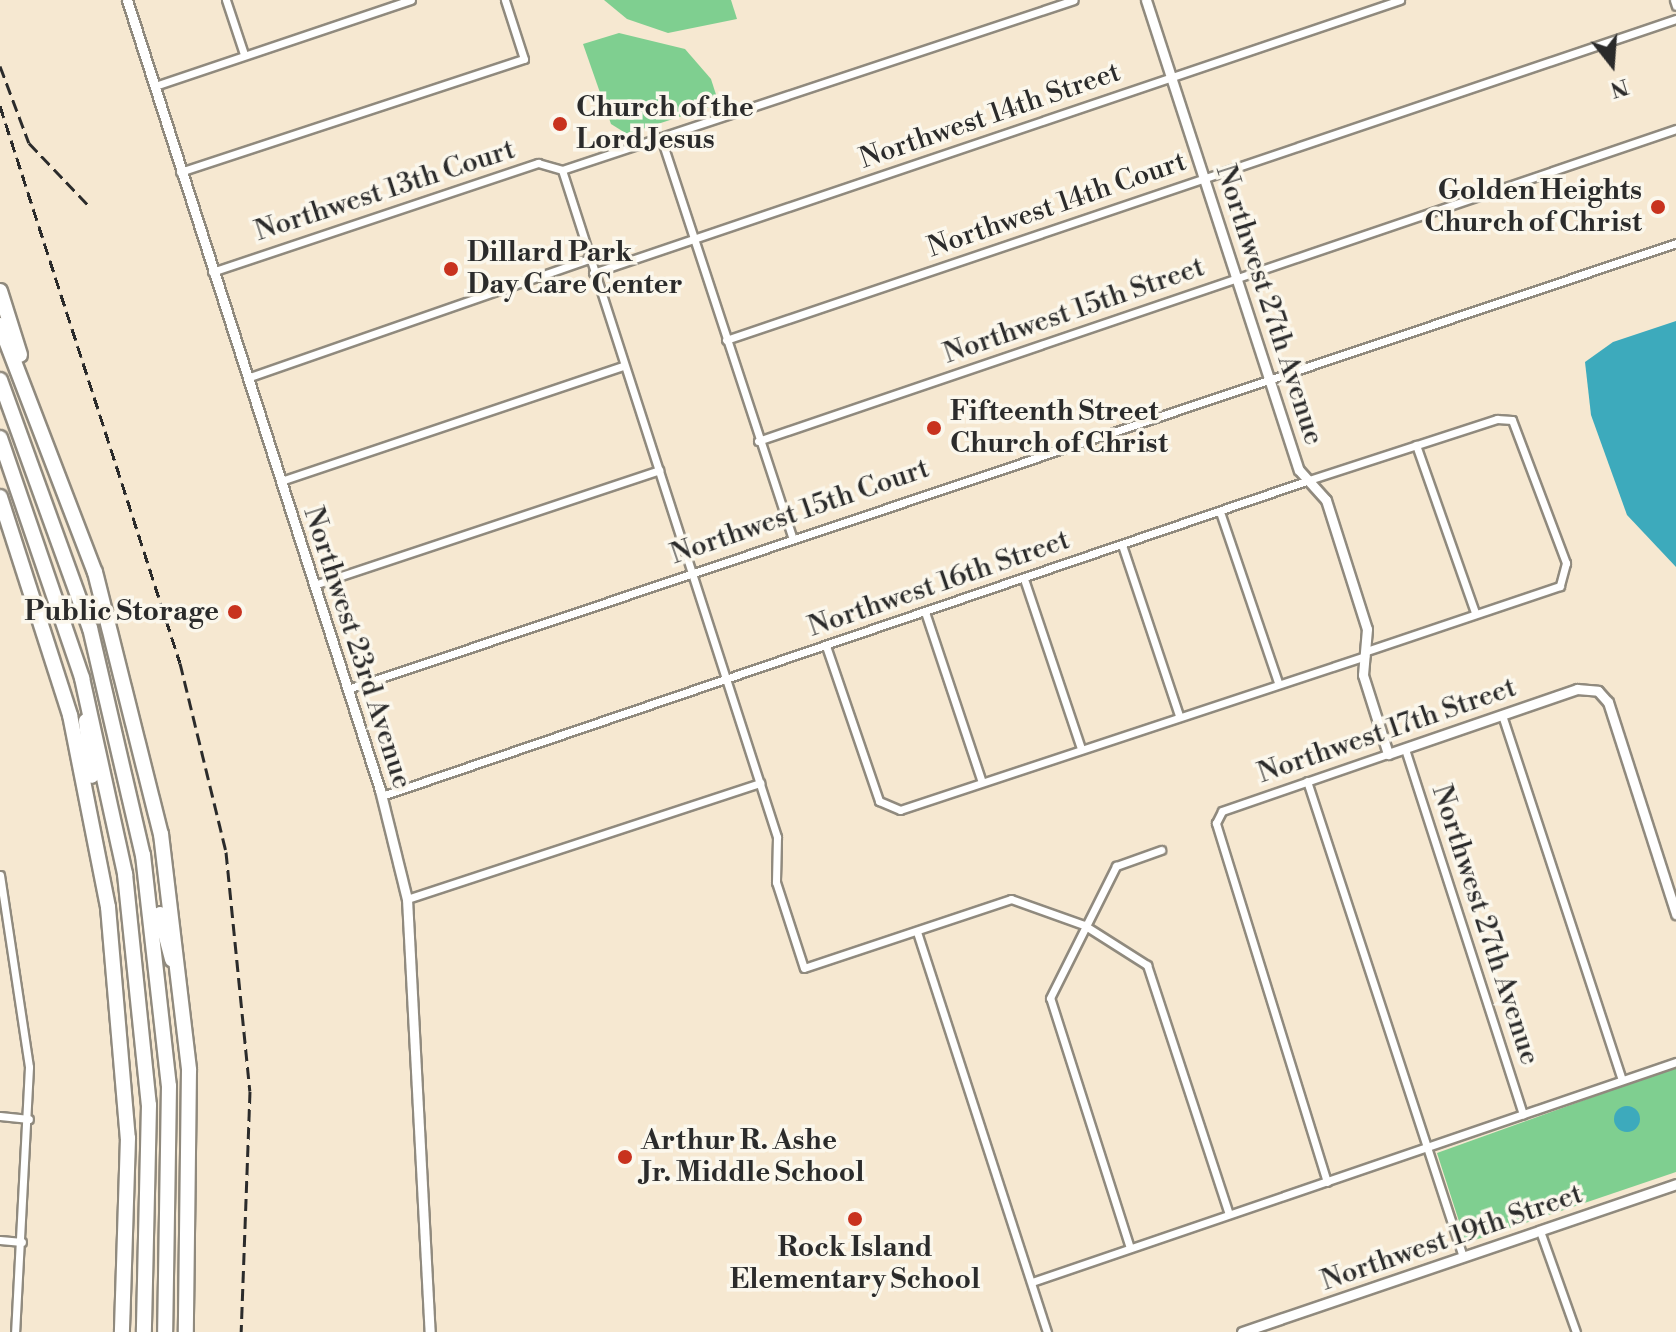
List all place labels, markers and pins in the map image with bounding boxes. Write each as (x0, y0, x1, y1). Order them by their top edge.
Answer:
place label: Church of the Lord Jesus (576, 91, 754, 157)
marker: Church of the Lord Jesus (551, 115, 569, 133)
place label: Golden Heights Church of Christ (1424, 174, 1642, 240)
marker: Golden Heights Church of Christ (1649, 198, 1667, 216)
place label: Dillard Park Day Care Center (467, 236, 683, 302)
marker: Dillard Park Day Care Center (442, 260, 460, 278)
place label: Fifteenth Street Church of Christ (950, 395, 1168, 461)
marker: Fifteenth Street Church of Christ (925, 419, 943, 437)
place label: Public Storage (24, 595, 219, 629)
marker: Public Storage (226, 603, 244, 621)
place label: Arthur R. Ashe Jr. Middle School (641, 1124, 865, 1190)
marker: Arthur R. Ashe Jr. Middle School (616, 1148, 634, 1166)
marker: Rock Island Elementary School (846, 1210, 864, 1228)
place label: Rock Island Elementary School (730, 1231, 980, 1297)

